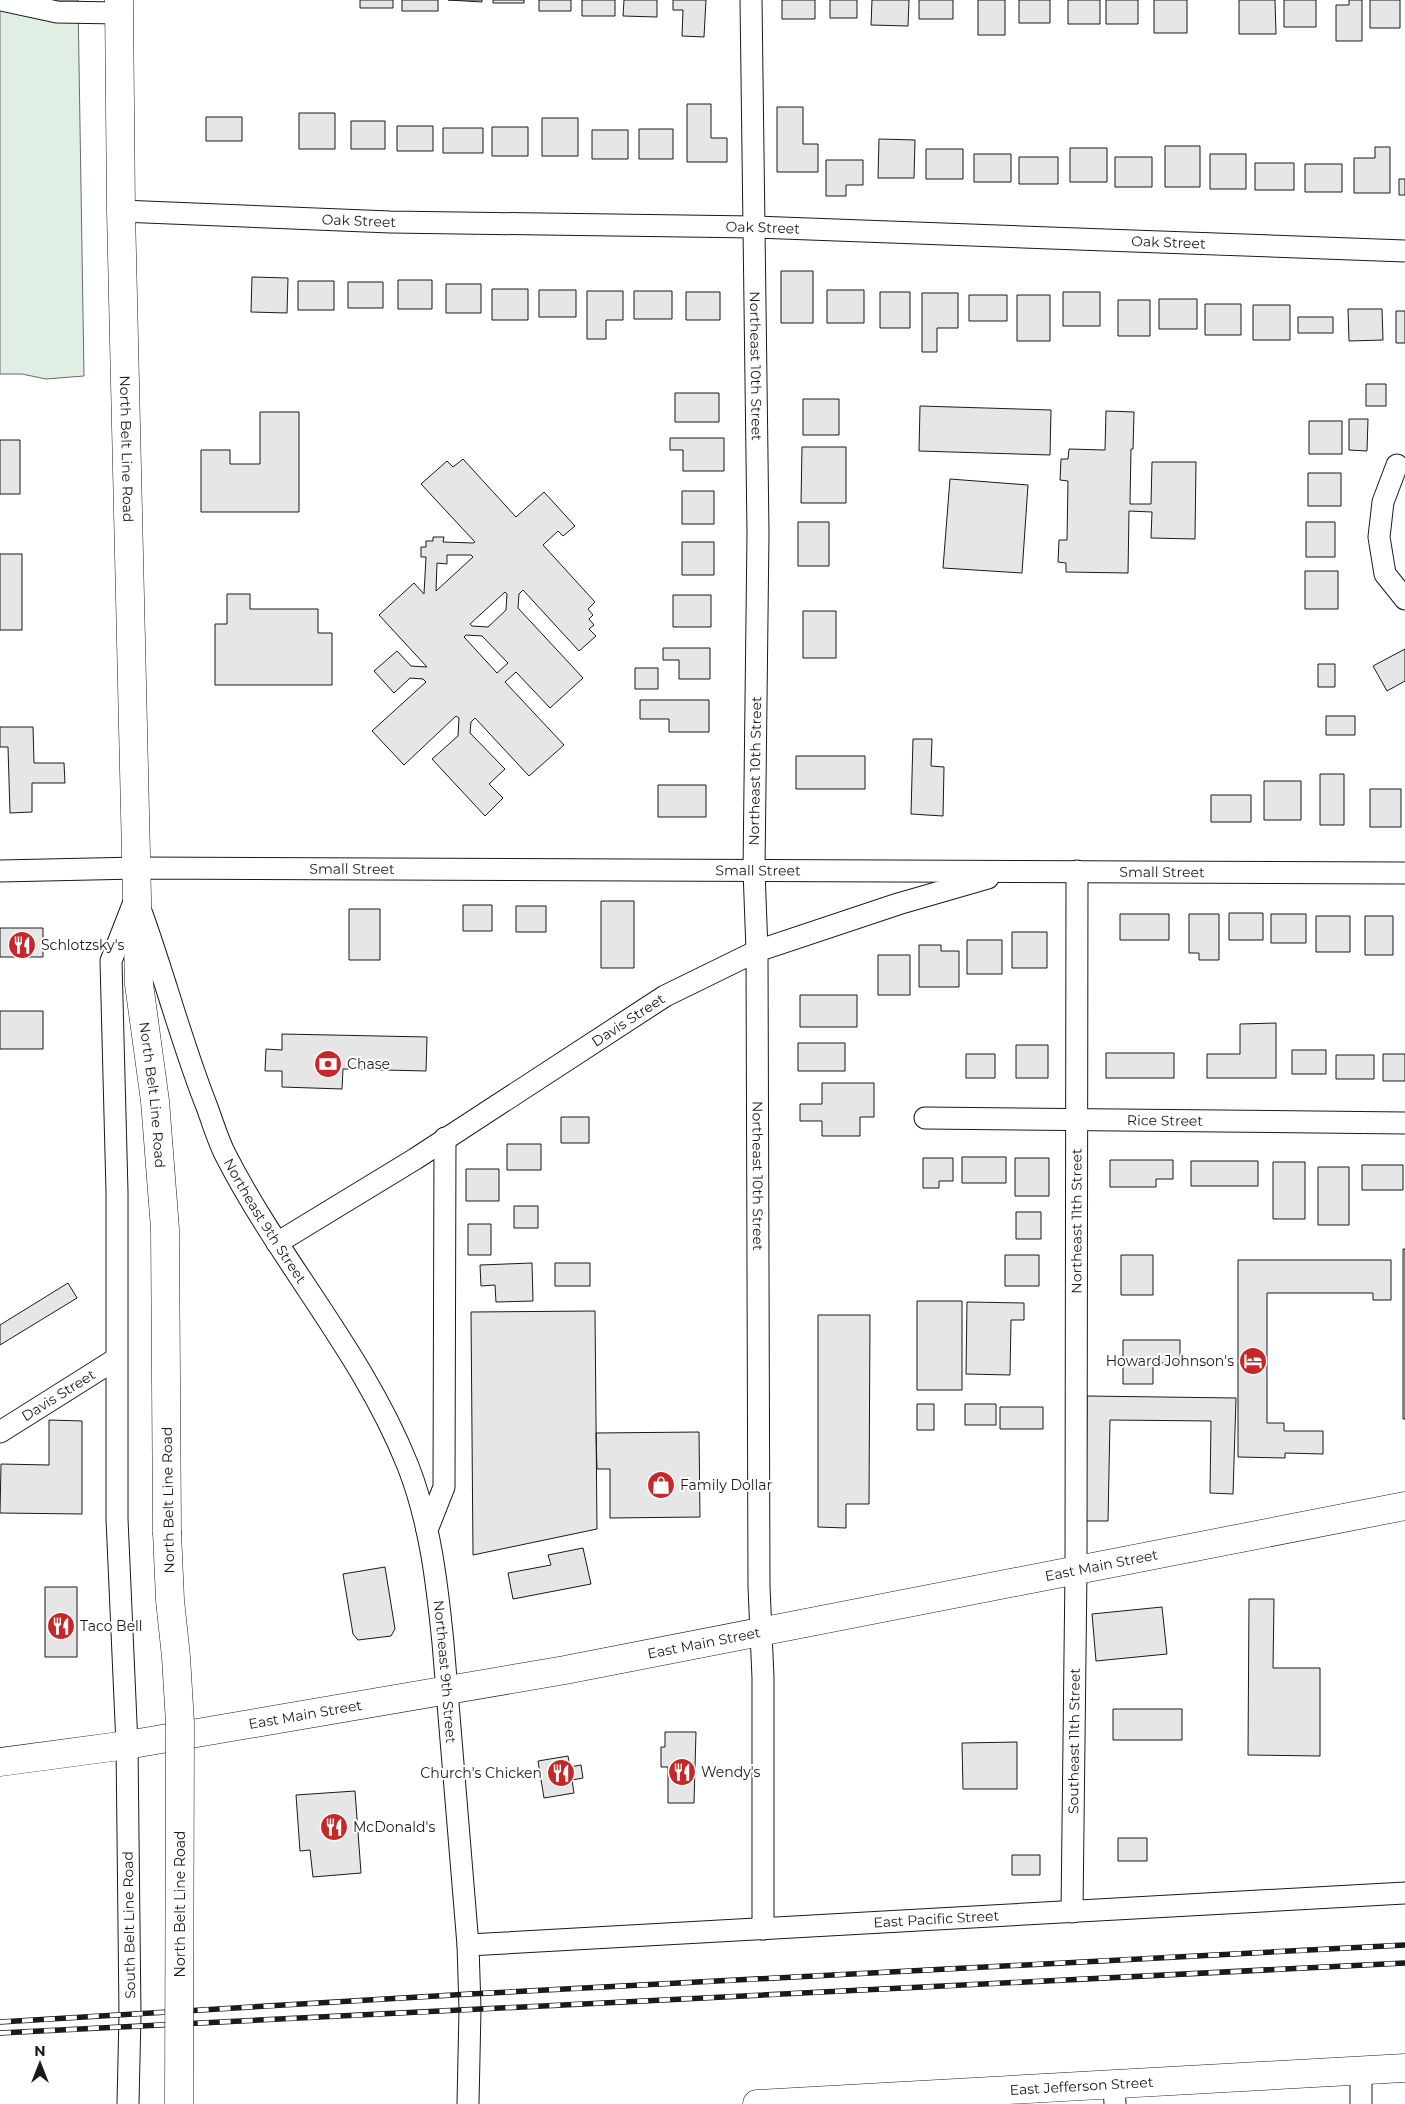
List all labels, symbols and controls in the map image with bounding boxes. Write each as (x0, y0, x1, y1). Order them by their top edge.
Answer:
street label: Oak Street (321, 210, 396, 231)
street label: Oak Street (725, 218, 801, 238)
street label: Oak Street (1131, 232, 1206, 253)
street label: Northeast 10th Street (746, 291, 766, 441)
street label: North Belt Line Road (116, 375, 137, 523)
street label: Northeast 10th Street (745, 696, 765, 846)
street label: Small Street (309, 860, 395, 878)
street label: Small Street (715, 861, 801, 880)
street label: Small Street (1119, 863, 1205, 881)
restaurant icon: Schlotzsky's (7, 930, 37, 960)
place label: Schlotzsky's (41, 936, 124, 954)
street label: Davis Street (588, 989, 668, 1051)
street label: North Belt Line Road (135, 1021, 169, 1169)
bank icon: Chase (313, 1049, 343, 1079)
place label: Chase (347, 1055, 390, 1073)
street label: Northeast 10th Street (748, 1101, 767, 1251)
street label: Rice Street (1127, 1111, 1203, 1130)
street label: Northeast 11th Street (1067, 1148, 1086, 1294)
street label: Northeast 9th Street (220, 1155, 311, 1287)
hotel icon: Howard Johnson's (1238, 1346, 1268, 1376)
place label: Howard Johnson's (1106, 1352, 1234, 1370)
street label: Davis Street (18, 1365, 99, 1425)
street label: North Belt Line Road (158, 1426, 178, 1574)
shop icon: Family Dollar (646, 1470, 676, 1500)
place label: Family Dollar (680, 1476, 773, 1494)
street label: East Main Street (1043, 1545, 1160, 1585)
street label: Northeast 9th Street (429, 1599, 460, 1744)
restaurant icon: Taco Bell (46, 1611, 76, 1641)
place label: Taco Bell (80, 1617, 143, 1635)
street label: East Main Street (646, 1623, 762, 1663)
street label: Southeast 11th Street (1064, 1668, 1084, 1814)
street label: East Main Street (247, 1696, 364, 1733)
restaurant icon: Wendy's (667, 1757, 697, 1787)
restaurant icon: Church's Chicken (546, 1758, 576, 1788)
place label: Wendy's (701, 1763, 761, 1781)
place label: Church's Chicken (420, 1764, 542, 1782)
restaurant icon: McDonald's (319, 1812, 349, 1842)
place label: McDonald's (353, 1818, 435, 1836)
street label: North Belt Line Road (171, 1830, 189, 1978)
street label: South Belt Line Road (119, 1851, 139, 1999)
street label: East Pacific Street (873, 1907, 1000, 1931)
north arrow (15, 2039, 65, 2089)
text: N (34, 2042, 46, 2060)
street label: East Jefferson Street (1009, 2073, 1154, 2099)

